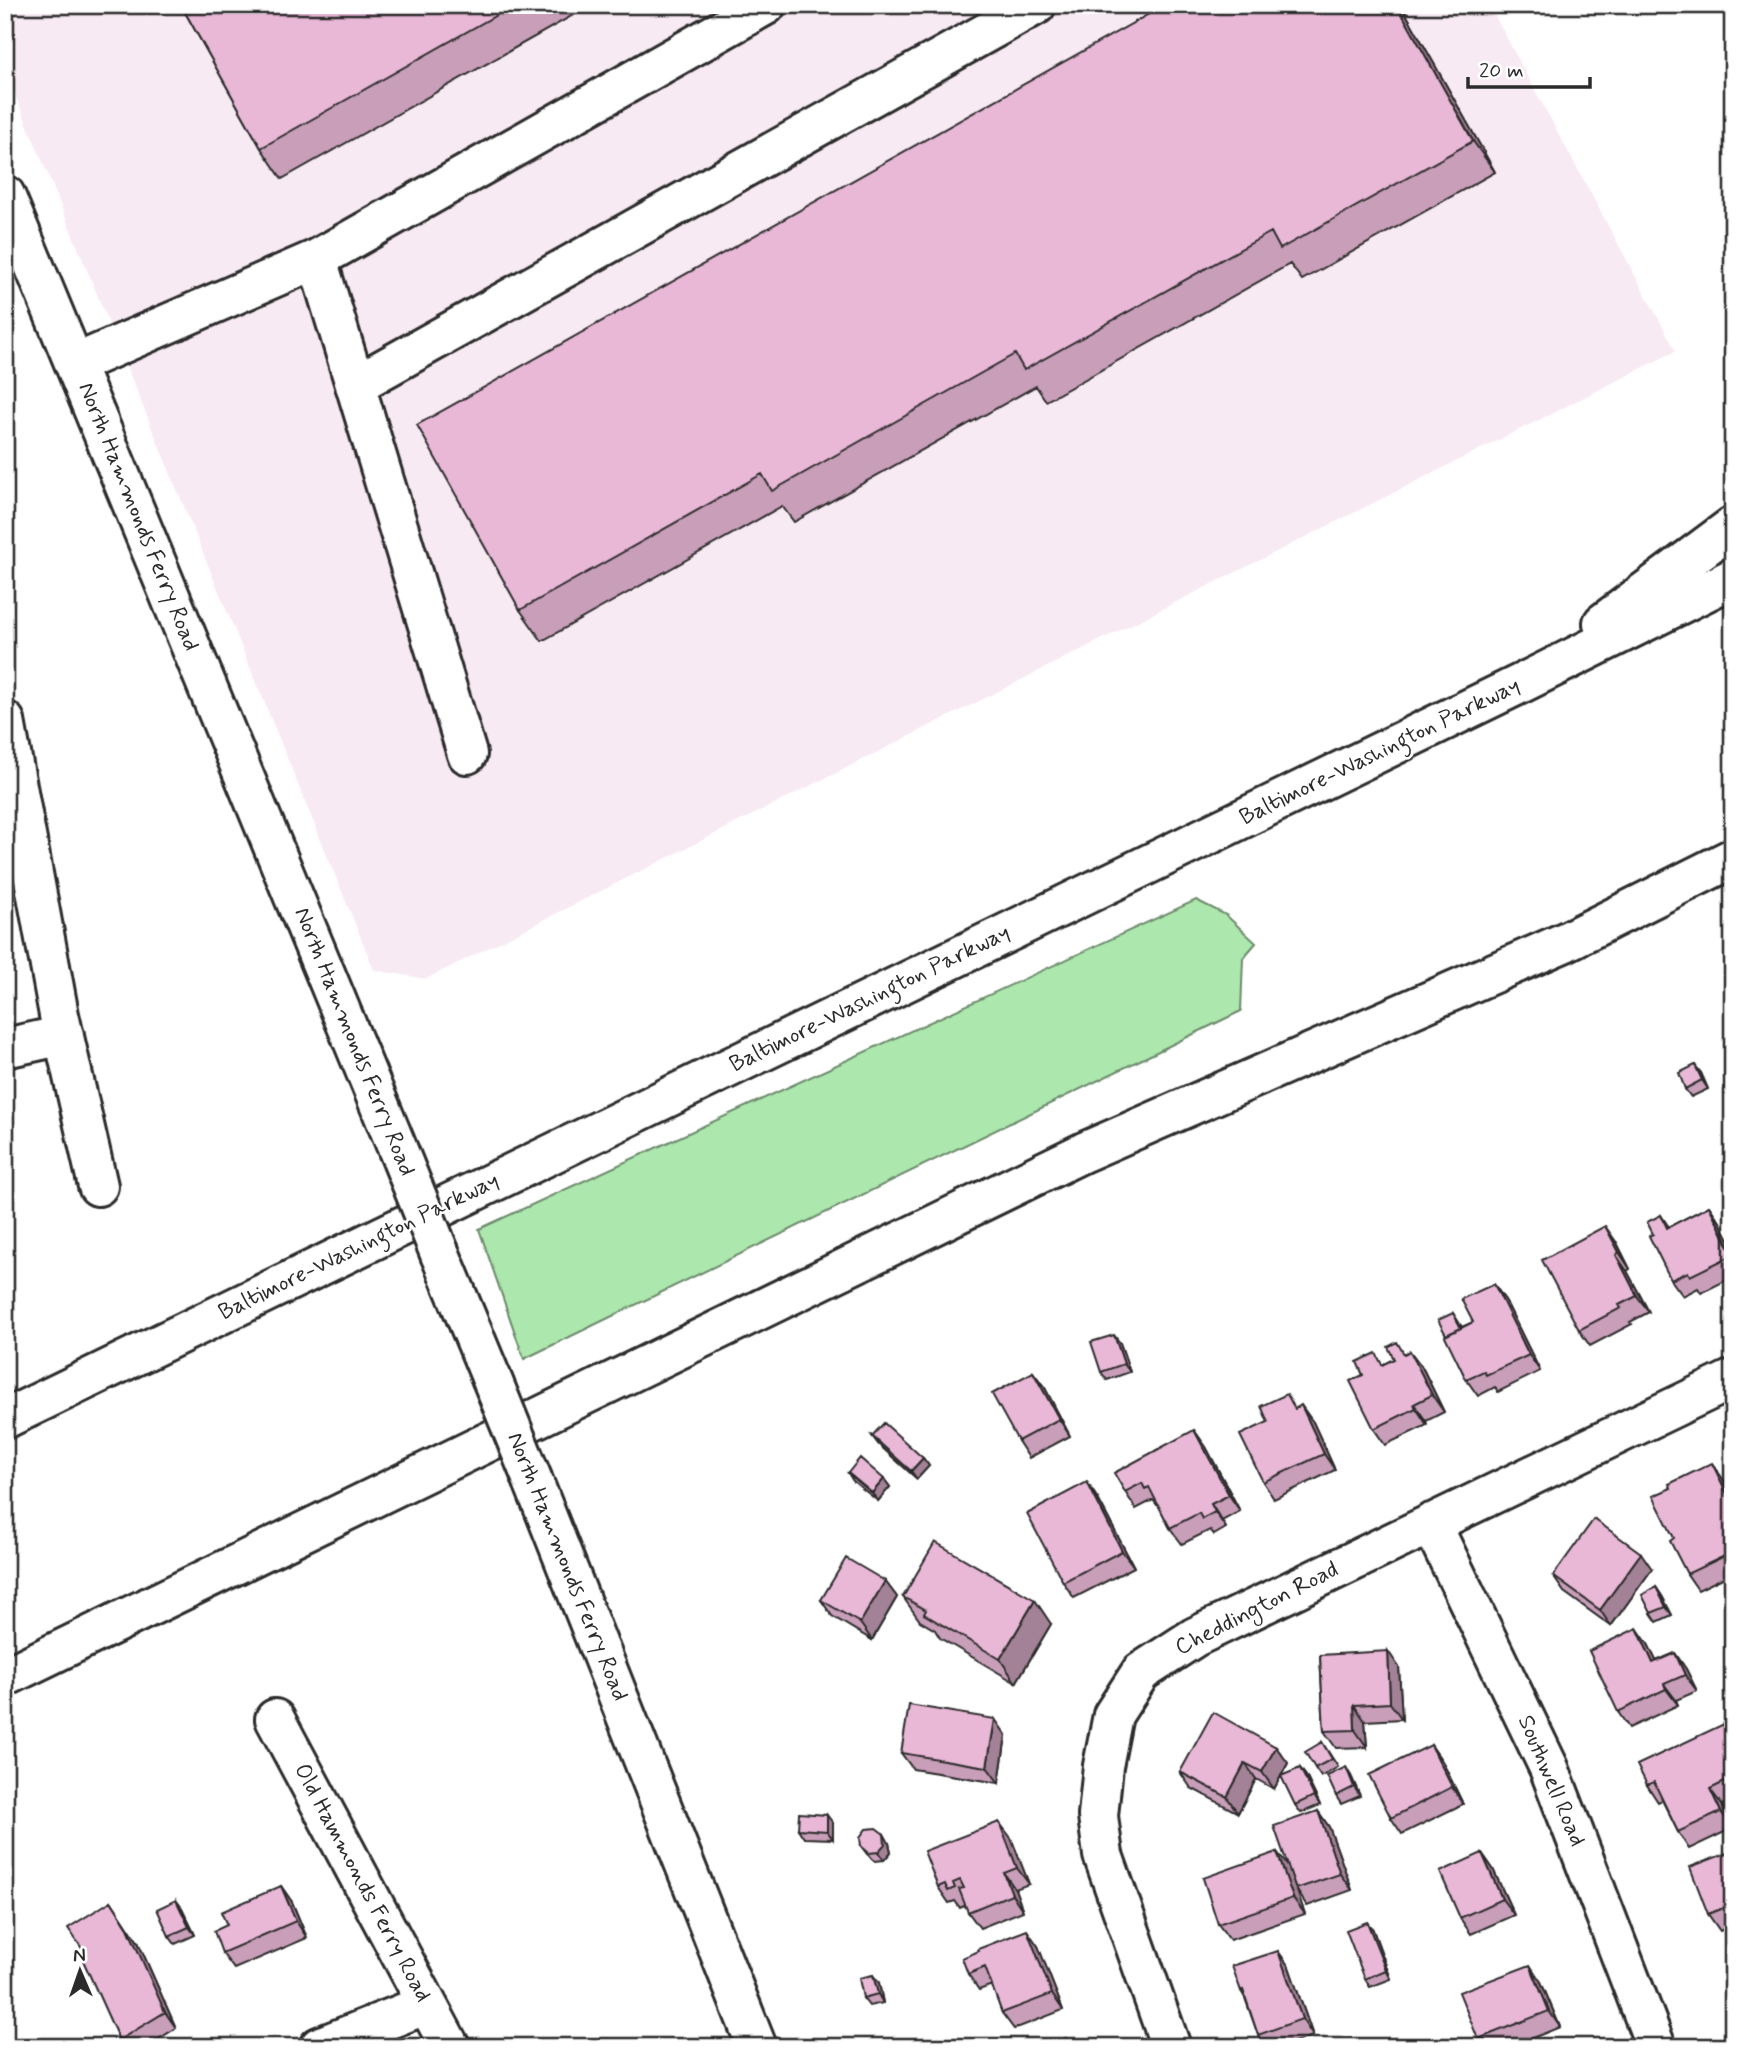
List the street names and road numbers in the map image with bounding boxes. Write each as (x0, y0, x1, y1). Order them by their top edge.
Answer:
street label: North Hammonds Ferry Road (70, 378, 206, 656)
street label: Baltimore-Washington Parkway (1235, 671, 1526, 835)
street label: North Hammonds Ferry Road (286, 903, 422, 1181)
street label: Baltimore-Washington Parkway (725, 918, 1016, 1082)
street label: Baltimore-Washington Parkway (214, 1166, 505, 1330)
street label: North Hammonds Ferry Road (499, 1428, 635, 1706)
street label: Cheddington Road (1170, 1555, 1345, 1665)
street label: Southwell Road (1510, 1711, 1592, 1851)
street label: Old Hammonds Ferry Road (286, 1758, 438, 2008)

